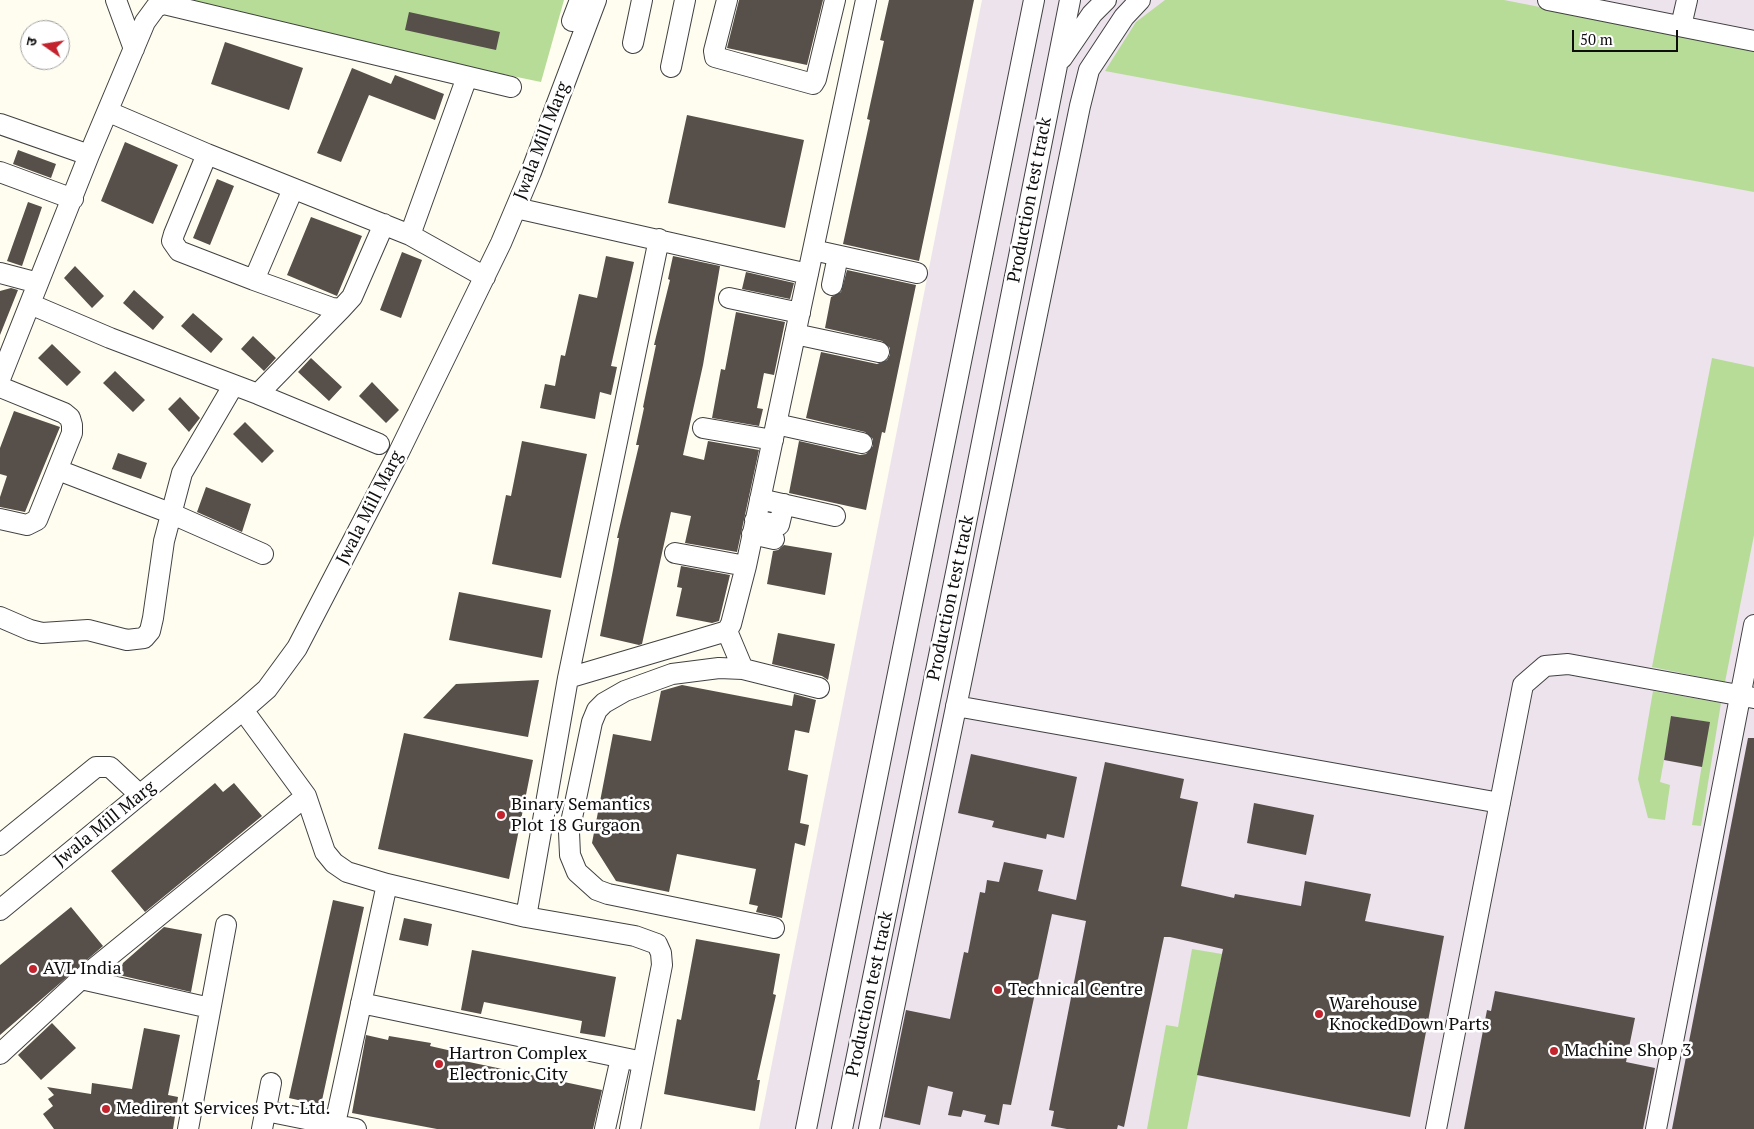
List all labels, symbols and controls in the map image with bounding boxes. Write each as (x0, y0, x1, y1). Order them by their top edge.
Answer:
north arrow (20, 20, 70, 70)
scale bar (1574, 20, 1680, 52)
text: 50 m (1580, 29, 1613, 49)
text: उ (21, 36, 41, 48)
street label: Jwala Mill Marg (510, 79, 574, 203)
street label: Production test track (1003, 115, 1057, 285)
street label: Jwala Mill Marg (332, 448, 408, 568)
street label: Production test track (923, 513, 979, 683)
street label: Jwala Mill Marg (50, 776, 160, 872)
place label: Binary Semantics Plot 18 Gurgaon (511, 794, 650, 836)
marker: Binary Semantics Plot 18 Gurgaon (495, 809, 507, 821)
street label: Production test track (842, 909, 898, 1079)
place label: AVL India (43, 958, 122, 980)
marker: AVL India (27, 963, 39, 975)
place label: Technical Centre (1008, 979, 1143, 1001)
marker: Technical Centre (992, 984, 1004, 996)
place label: Warehouse KnockedDown Parts (1329, 993, 1490, 1036)
marker: Warehouse KnockedDown Parts (1313, 1008, 1325, 1020)
place label: Machine Shop 3 (1564, 1040, 1692, 1062)
place label: Hartron Complex Electronic City (449, 1043, 587, 1086)
marker: Machine Shop 3 (1548, 1045, 1560, 1057)
marker: Hartron Complex Electronic City (433, 1058, 445, 1070)
place label: Medirent Services Pvt. Ltd. (116, 1098, 331, 1120)
marker: Medirent Services Pvt. Ltd. (100, 1103, 112, 1115)

